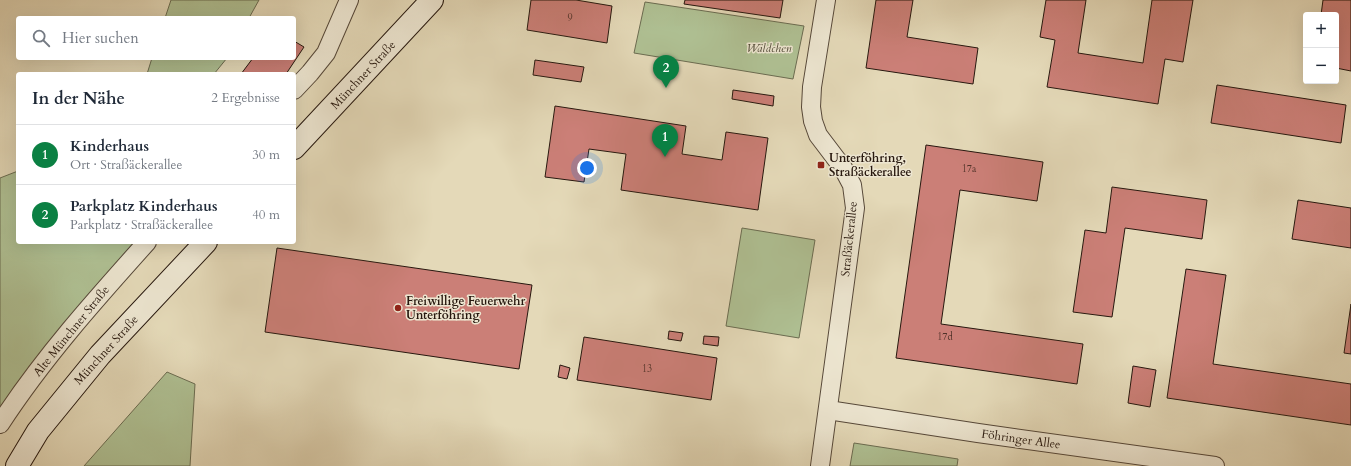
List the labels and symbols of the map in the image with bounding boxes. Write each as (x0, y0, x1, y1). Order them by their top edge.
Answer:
house number: 9 (567, 11, 573, 25)
street label: Münchner Straße (327, 37, 399, 113)
park label: Wäldchen (746, 40, 792, 56)
pin: 2 (653, 55, 679, 88)
pin: 1 (652, 124, 678, 157)
place label: Unterföhring, Straßäckerallee (829, 150, 911, 180)
your location (577, 158, 597, 178)
marker: Unterföhring, Straßäckerallee (816, 160, 826, 170)
house number: 17a (962, 162, 977, 176)
street label: Straßäckerallee (837, 201, 861, 277)
street label: Alte Münchner Straße (30, 283, 112, 379)
place label: Freiwillige Feuerwehr Unterföhring (406, 293, 526, 323)
marker: Freiwillige Feuerwehr Unterföhring (393, 303, 403, 313)
street label: Münchner Straße (71, 312, 141, 388)
house number: 17d (937, 330, 953, 344)
house number: 13 (642, 362, 652, 376)
street label: Föhringer Allee (980, 426, 1062, 452)

